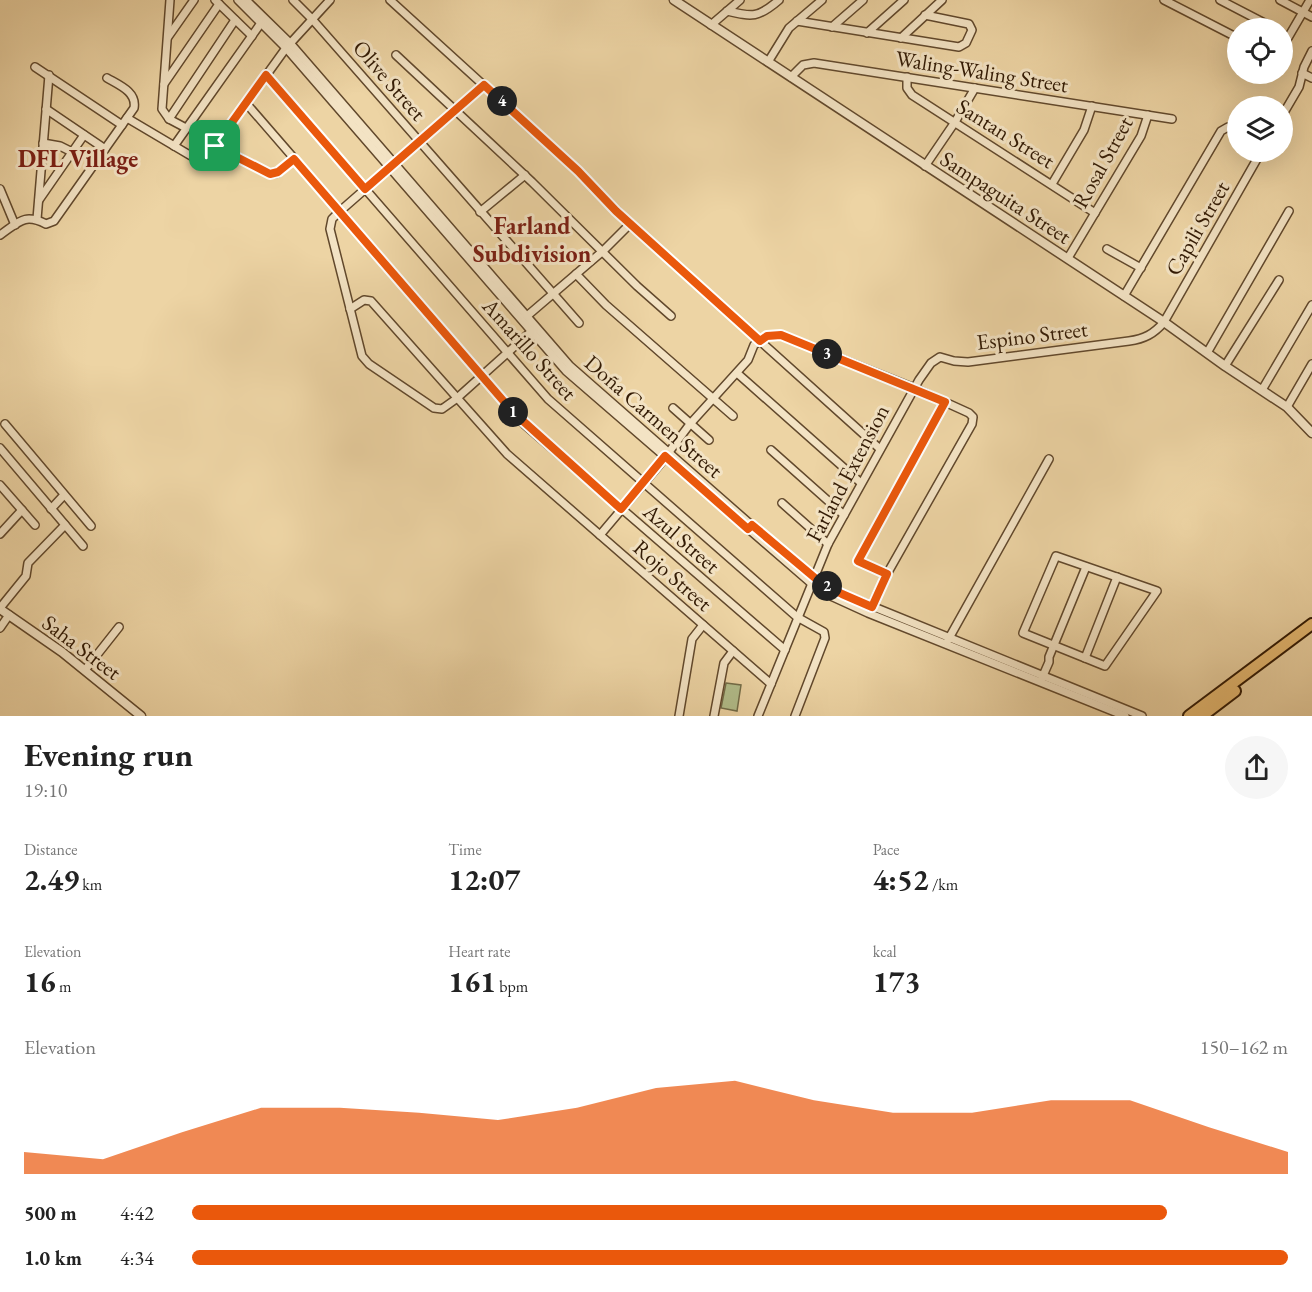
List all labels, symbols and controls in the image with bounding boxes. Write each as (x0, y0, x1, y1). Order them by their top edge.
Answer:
map controls (1227, 18, 1293, 162)
button: locate (1227, 18, 1293, 84)
street label: Olive Street (347, 34, 433, 127)
street label: Waling-Waling Street (894, 44, 1070, 99)
pin: 4 (487, 86, 517, 116)
text: 4 (498, 90, 506, 111)
street label: Santan Street (951, 92, 1060, 175)
button: layers (1227, 96, 1293, 162)
street label: Rosal Street (1065, 111, 1140, 213)
pin (189, 120, 240, 171)
icon: arrive (198, 129, 231, 162)
district label: DFL Village (18, 143, 138, 175)
street label: Sampaguita Street (935, 144, 1077, 251)
street label: Capili Street (1159, 176, 1236, 281)
district label: Farland Subdivision (473, 210, 592, 269)
street label: Amarillo Street (475, 291, 583, 407)
street label: Espino Street (975, 314, 1089, 357)
pin: 3 (812, 339, 842, 369)
text: 3 (823, 343, 831, 364)
street label: Doña Carmen Street (578, 348, 729, 484)
pin: 1 (498, 397, 528, 427)
street label: Farland Extension (799, 399, 896, 547)
text: 1 (509, 401, 517, 422)
street label: Azul Street (636, 496, 726, 580)
street label: Rojo Street (627, 533, 718, 618)
pin: 2 (812, 571, 842, 601)
text: 2 (823, 575, 831, 596)
street label: Saha Street (36, 608, 127, 687)
text: Evening run (24, 733, 193, 776)
button: share (1225, 736, 1288, 799)
text: 19:10 (24, 777, 67, 803)
text: Distance (24, 839, 77, 860)
text: Time (448, 839, 482, 860)
text: Pace (873, 839, 900, 860)
text: 2.49 (24, 860, 79, 899)
text: 12:07 (448, 860, 520, 899)
text: 4:52 (873, 860, 929, 899)
text: km (79, 874, 102, 895)
text: /km (929, 874, 958, 895)
text: Elevation (24, 941, 82, 962)
text: Heart rate (448, 941, 510, 962)
text: kcal (873, 941, 897, 962)
text: 16 (24, 962, 56, 1001)
text: 161 (448, 962, 496, 1001)
text: 173 (873, 962, 920, 1001)
text: m (56, 976, 71, 997)
text: bpm (496, 976, 528, 997)
text: Elevation (24, 1034, 96, 1060)
text: 150–162 m (1200, 1034, 1288, 1060)
text: 500 m (24, 1200, 77, 1226)
text: 4:42 (120, 1200, 154, 1226)
text: 1.0 km (24, 1245, 82, 1271)
text: 4:34 (120, 1245, 154, 1271)

